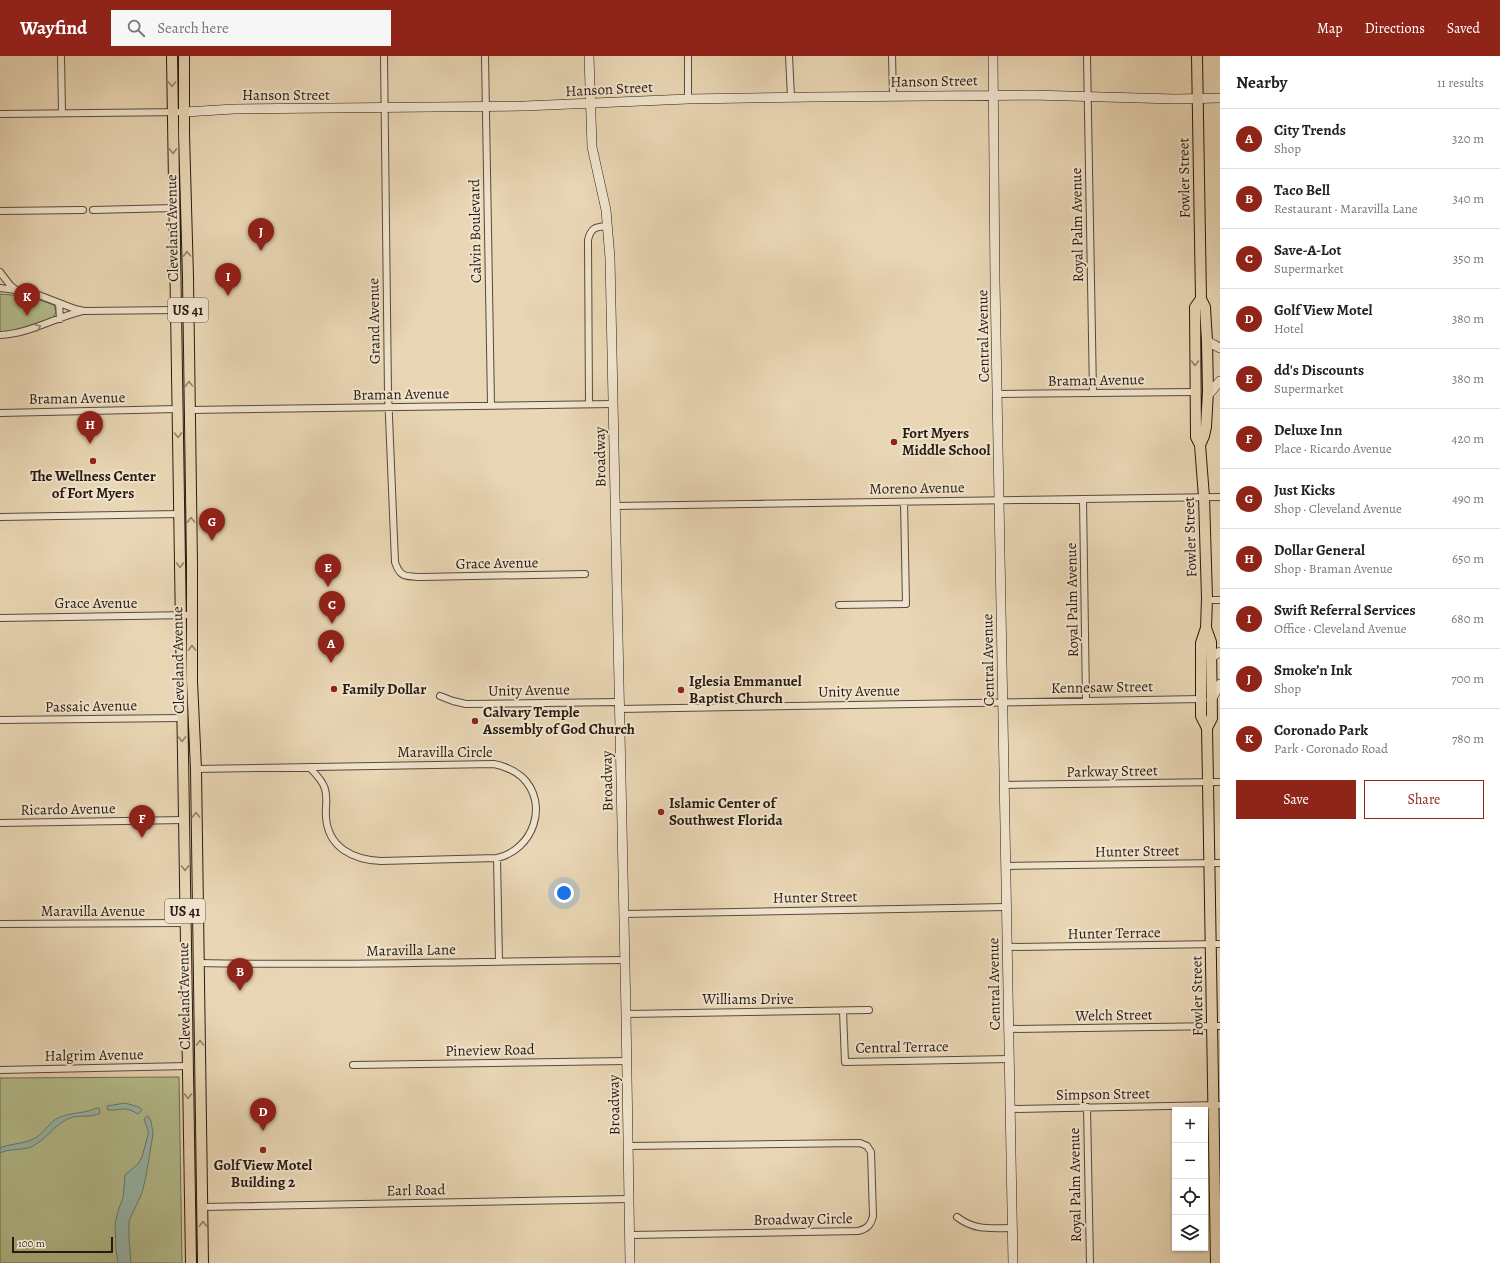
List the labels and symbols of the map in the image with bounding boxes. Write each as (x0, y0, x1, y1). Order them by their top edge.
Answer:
street label: Hanson Street (890, 70, 978, 92)
street label: Hanson Street (565, 77, 653, 101)
one-way arrow (168, 81, 177, 87)
street label: Hanson Street (242, 85, 330, 105)
street label: Fowler Street (1173, 137, 1195, 219)
one-way arrow (169, 148, 178, 154)
street label: Royal Palm Avenue (1066, 167, 1088, 283)
street label: Cleveland Avenue (161, 174, 183, 282)
street label: Calvin Boulevard (464, 178, 486, 283)
pin: J (248, 218, 274, 251)
one-way arrow (183, 251, 191, 257)
pin: I (215, 263, 241, 296)
street label: Grand Avenue (363, 277, 385, 364)
pin: K (14, 283, 40, 316)
street label: Central Avenue (972, 289, 994, 383)
road number: US 41 (168, 298, 208, 322)
one-way arrow (34, 324, 41, 332)
one-way arrow (1191, 360, 1199, 366)
street label: Braman Avenue (1047, 369, 1145, 391)
one-way arrow (185, 381, 193, 387)
street label: Braman Avenue (352, 383, 450, 405)
street label: Braman Avenue (28, 387, 126, 409)
pin: H (77, 411, 103, 444)
place label: Fort Myers Middle School (902, 423, 990, 460)
street label: Broadway (589, 426, 611, 487)
one-way arrow (174, 432, 182, 438)
marker: Fort Myers Middle School (889, 437, 899, 447)
marker: The Wellness Center of Fort Myers (88, 456, 98, 466)
place label: The Wellness Center of Fort Myers (30, 466, 156, 503)
street label: Moreno Avenue (869, 477, 965, 499)
street label: Fowler Street (1179, 496, 1201, 578)
pin: G (199, 508, 225, 541)
one-way arrow (187, 517, 195, 523)
street label: Royal Palm Avenue (1061, 542, 1083, 658)
street label: Grace Avenue (455, 552, 539, 574)
pin: E (315, 554, 341, 587)
one-way arrow (176, 562, 184, 568)
pin: C (319, 591, 345, 624)
street label: Grace Avenue (55, 593, 138, 613)
street label: Cleveland Avenue (167, 606, 189, 714)
street label: Central Avenue (977, 613, 999, 707)
pin: A (318, 630, 344, 663)
one-way arrow (188, 645, 196, 651)
place label: Iglesia Emmanuel Baptist Church (689, 671, 802, 708)
street label: Kennesaw Street (1051, 676, 1153, 698)
place label: Family Dollar (342, 679, 426, 699)
street label: Unity Avenue (488, 679, 570, 701)
street label: Unity Avenue (818, 680, 900, 702)
marker: Family Dollar (329, 684, 339, 694)
marker: Iglesia Emmanuel Baptist Church (676, 685, 686, 695)
street label: Passaic Avenue (45, 695, 138, 717)
place label: Calvary Temple Assembly of God Church (482, 702, 635, 739)
marker: Calvary Temple Assembly of God Church (470, 716, 480, 726)
one-way arrow (178, 736, 187, 742)
street label: Maravilla Circle (397, 742, 493, 762)
street label: Broadway (596, 750, 618, 811)
street label: Parkway Street (1066, 760, 1158, 782)
place label: Islamic Center of Southwest Florida (669, 793, 784, 830)
street label: Ricardo Avenue (20, 798, 116, 820)
pin: F (129, 805, 155, 838)
marker: Islamic Center of Southwest Florida (656, 807, 666, 817)
one-way arrow (192, 812, 201, 818)
street label: Hunter Street (1094, 840, 1180, 862)
one-way arrow (180, 865, 189, 871)
your location (554, 883, 574, 903)
street label: Hunter Street (772, 886, 858, 908)
road number: US 41 (165, 899, 205, 923)
street label: Maravilla Avenue (41, 901, 146, 921)
street label: Hunter Terrace (1067, 922, 1161, 944)
street label: Central Avenue (983, 937, 1005, 1031)
street label: Maravilla Lane (366, 939, 456, 961)
street label: Cleveland Avenue (173, 942, 195, 1050)
street label: Fowler Street (1186, 955, 1208, 1037)
pin: B (227, 958, 253, 991)
street label: Williams Drive (701, 989, 794, 1009)
street label: Welch Street (1074, 1004, 1153, 1026)
street label: Central Terrace (855, 1036, 949, 1058)
street label: Pineview Road (445, 1039, 536, 1061)
one-way arrow (195, 1040, 204, 1046)
street label: Halgrim Avenue (44, 1044, 144, 1066)
street label: Broadway (603, 1074, 625, 1135)
street label: Simpson Street (1056, 1083, 1150, 1105)
one-way arrow (184, 1093, 193, 1099)
pin: D (250, 1098, 276, 1131)
street label: Royal Palm Avenue (1064, 1127, 1086, 1243)
marker: Golf View Motel Building 2 (258, 1145, 268, 1155)
place label: Golf View Motel Building 2 (214, 1155, 312, 1192)
street label: Earl Road (386, 1179, 447, 1201)
street label: Broadway Circle (753, 1208, 853, 1230)
one-way arrow (199, 1221, 207, 1227)
scale bar (12, 1235, 113, 1254)

